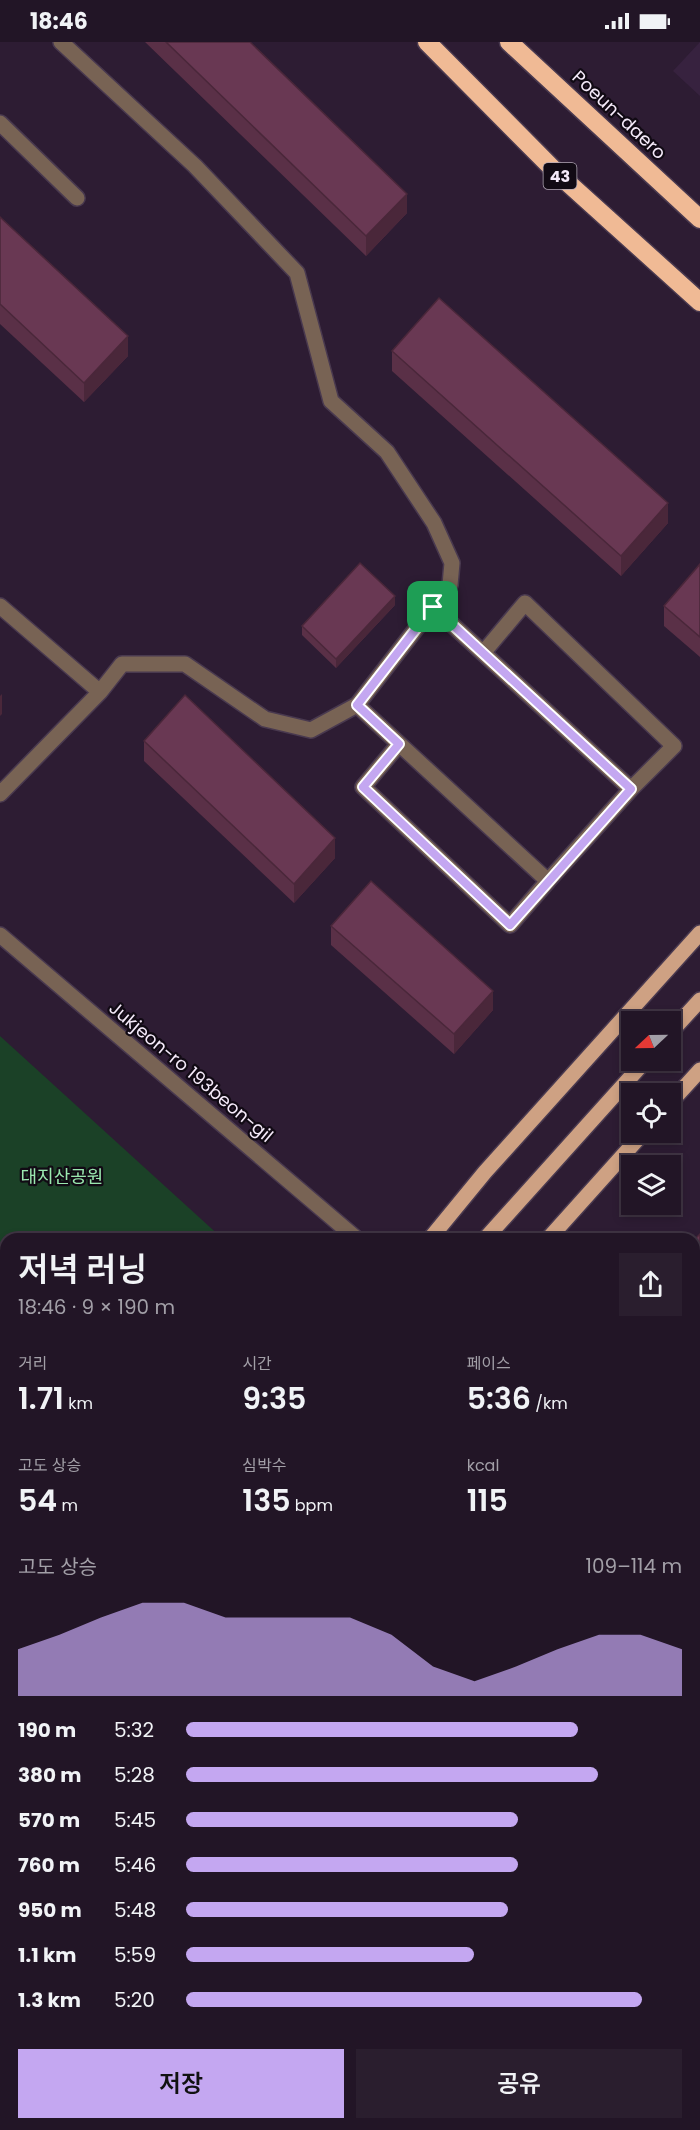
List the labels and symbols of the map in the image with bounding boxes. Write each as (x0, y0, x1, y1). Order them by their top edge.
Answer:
street label: Poeun-daero (567, 65, 672, 165)
road number: 43 (544, 163, 576, 189)
pin (407, 581, 458, 632)
street label: Jukjeon-ro 193beon-gil (104, 996, 279, 1148)
north arrow (621, 1011, 681, 1071)
park label: 대지산공원 (21, 1164, 103, 1189)

